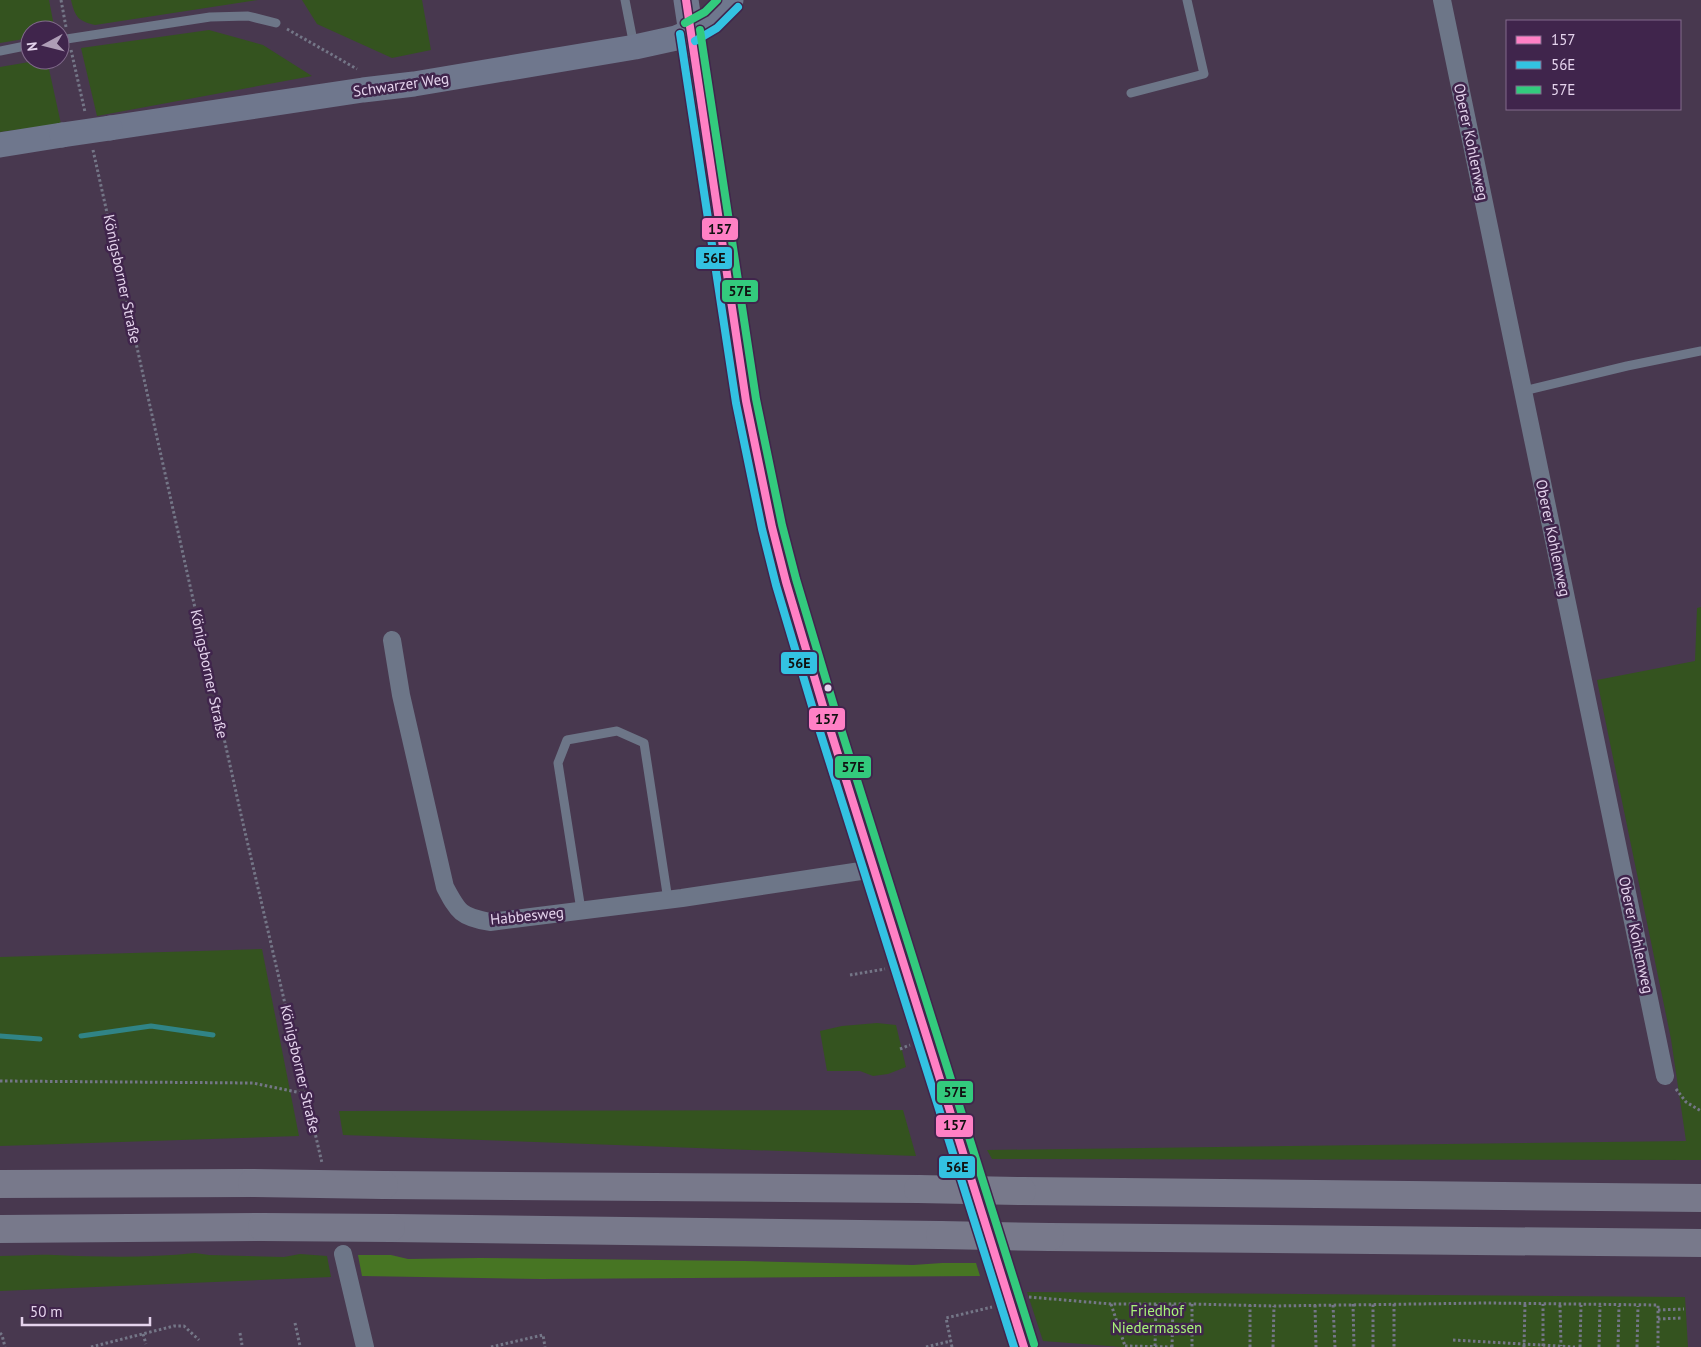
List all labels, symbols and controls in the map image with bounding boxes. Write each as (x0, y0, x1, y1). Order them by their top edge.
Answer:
north arrow (20, 20, 70, 70)
legend (1506, 20, 1681, 110)
text: 157 (1551, 30, 1576, 49)
text: N (23, 41, 42, 52)
text: 56E (1551, 55, 1575, 74)
street label: Schwarzer Weg (352, 68, 450, 101)
text: 57E (1551, 80, 1575, 99)
street label: Oberer Kohlenweg (1450, 82, 1493, 202)
street label: Königsborner Straße (100, 213, 145, 345)
line badge: 157 (701, 217, 739, 241)
text: 157 (708, 220, 732, 238)
line badge: 56E (695, 246, 733, 270)
text: 56E (702, 249, 726, 267)
line badge: 57E (721, 279, 759, 303)
text: 57E (728, 282, 752, 300)
street label: Oberer Kohlenweg (1532, 478, 1575, 598)
street label: Königsborner Straße (187, 608, 232, 740)
line badge: 56E (780, 651, 818, 675)
text: 56E (787, 654, 811, 672)
unlabelled marker (823, 683, 833, 693)
line badge: 157 (808, 707, 846, 731)
text: 157 (815, 710, 839, 728)
line badge: 57E (834, 755, 872, 779)
text: 57E (841, 758, 865, 776)
street label: Oberer Kohlenweg (1615, 875, 1658, 995)
street label: Habbesweg (489, 902, 565, 929)
street label: Königsborner Straße (276, 1003, 325, 1135)
line badge: 57E (936, 1080, 974, 1104)
text: 57E (943, 1083, 967, 1101)
line badge: 157 (935, 1114, 974, 1138)
text: 157 (943, 1116, 967, 1134)
line badge: 56E (938, 1155, 976, 1179)
text: 56E (945, 1158, 969, 1176)
scale bar (22, 1294, 150, 1326)
park label: Friedhof Niedermassen (1112, 1301, 1202, 1337)
text: 50 m (30, 1302, 63, 1321)

